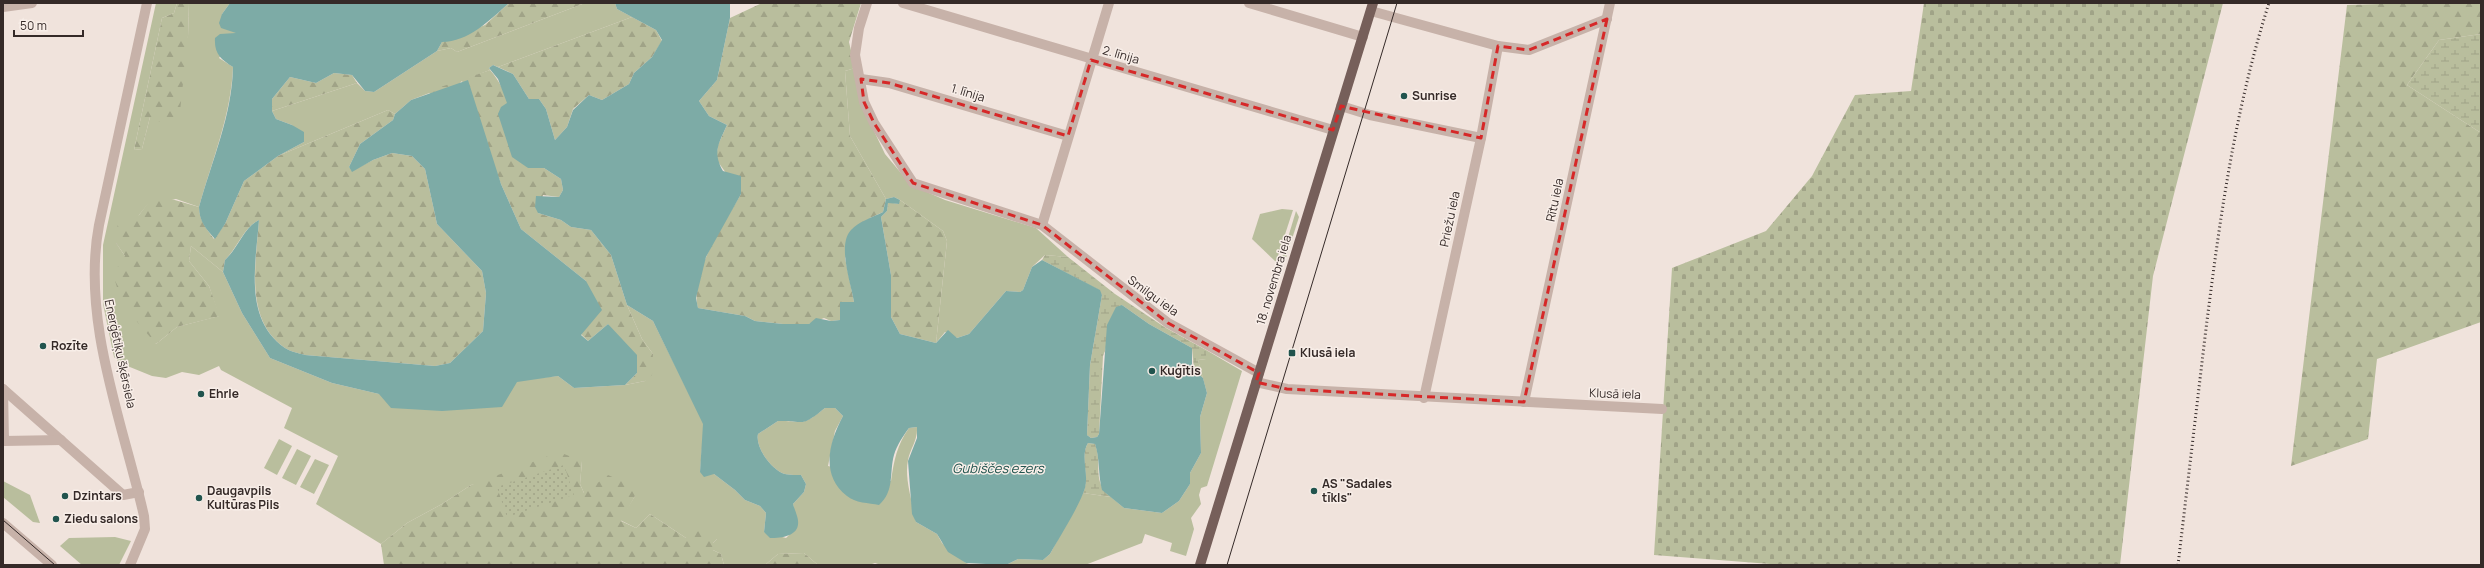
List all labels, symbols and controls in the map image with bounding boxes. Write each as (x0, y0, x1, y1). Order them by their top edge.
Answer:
scale bar (14, 12, 83, 38)
text: 50 m (20, 17, 47, 34)
street label: 2. līnija (1101, 41, 1142, 68)
street label: 1. līnija (949, 79, 987, 106)
place label: Sunrise (1412, 87, 1457, 104)
marker: Sunrise (1399, 91, 1409, 101)
street label: Rītu iela (1542, 177, 1567, 223)
street label: Priežu iela (1435, 189, 1464, 248)
street label: 18. novembra iela (1252, 233, 1295, 327)
street label: Smilgu iela (1124, 271, 1182, 320)
street label: Enerģētiķu šķērsiela (101, 298, 140, 410)
place label: Rozīte (51, 337, 88, 354)
marker: Rozīte (38, 341, 48, 351)
place label: Klusā iela (1300, 344, 1355, 361)
marker: Klusā iela (1287, 348, 1297, 358)
place label: Kuģītis (1160, 362, 1201, 379)
marker: Kuģītis (1147, 366, 1157, 376)
street label: Klusā iela (1589, 384, 1641, 403)
place label: Ehrle (209, 385, 239, 402)
marker: Ehrle (196, 389, 206, 399)
water label: Gubiščes ezers (952, 459, 1045, 477)
place label: AS "Sadales tīkls" (1322, 475, 1392, 506)
place label: Daugavpils Kultūras Pils (207, 482, 280, 513)
marker: AS "Sadales tīkls" (1309, 486, 1319, 496)
place label: Dzintars (73, 487, 122, 504)
marker: Dzintars (60, 491, 70, 501)
marker: Daugavpils Kultūras Pils (194, 493, 204, 503)
place label: Ziedu salons (64, 510, 139, 527)
marker: Ziedu salons (51, 514, 61, 524)

